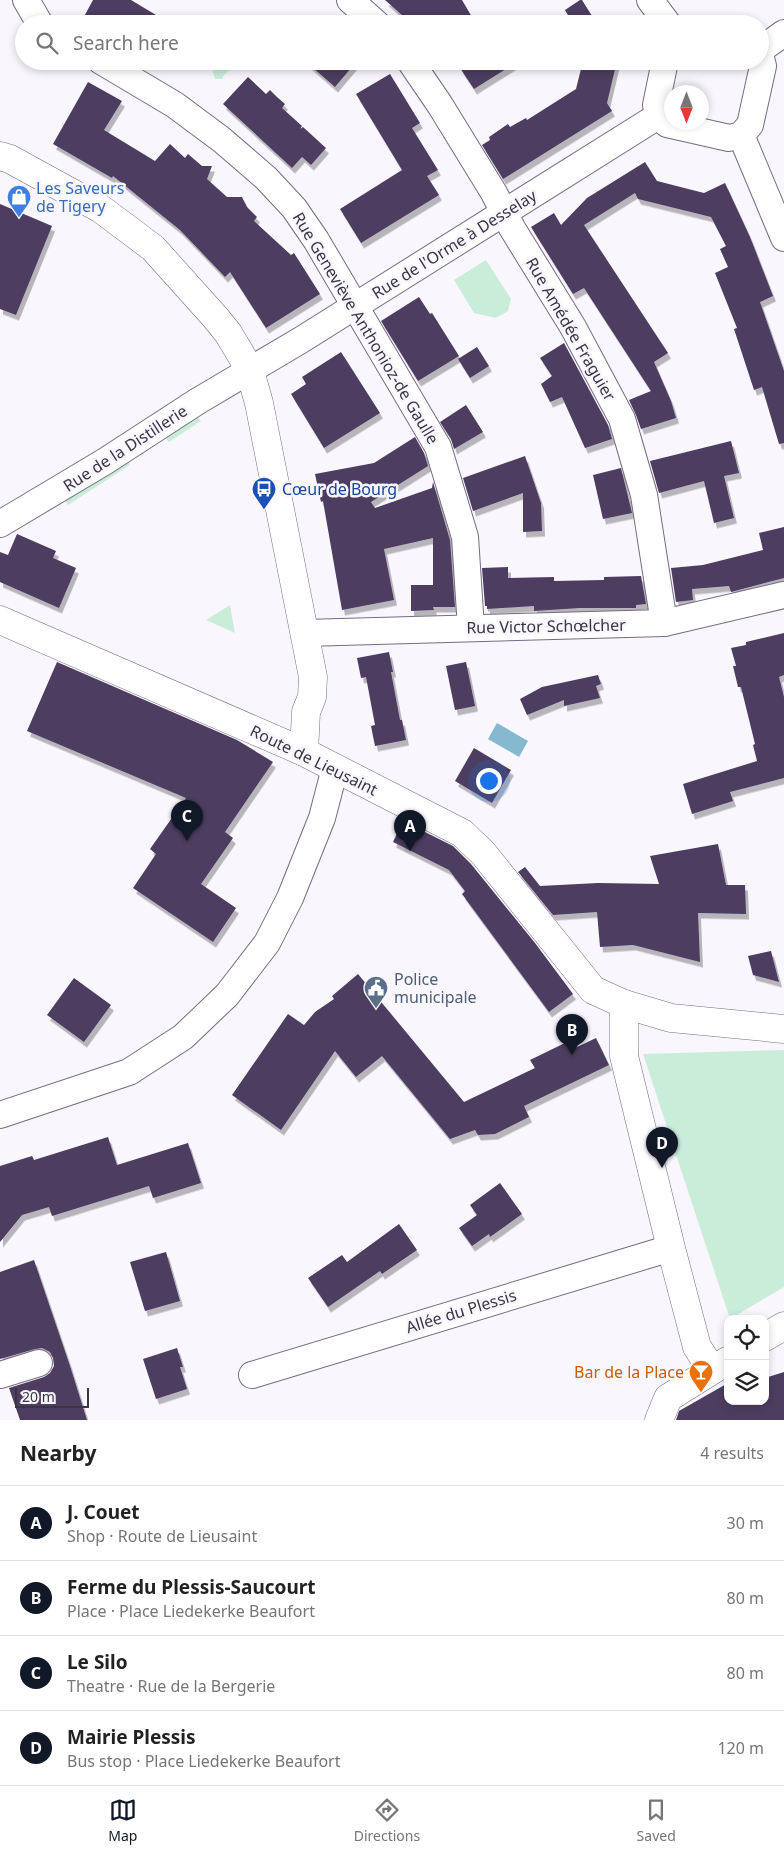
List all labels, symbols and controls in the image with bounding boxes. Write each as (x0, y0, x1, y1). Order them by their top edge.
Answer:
search box (15, 15, 769, 70)
icon: search (33, 29, 61, 57)
text: Search here (73, 30, 179, 56)
north arrow (664, 85, 709, 130)
place label: Les Saveurs de Tigery (36, 177, 124, 217)
shop icon: Les Saveurs de Tigery (6, 184, 32, 218)
street label: Rue de l'Orme à Desselay (367, 184, 541, 304)
street label: Rue Geneviève Anthonioz-de Gaulle (288, 208, 444, 448)
street label: Rue Amédée Fraguier (521, 253, 621, 405)
street label: Rue de la Distillerie (59, 400, 191, 496)
bus stop icon: Cœur de Bourg (251, 476, 277, 510)
place label: Cœur de Bourg (282, 478, 397, 500)
street label: Rue Victor Schœlcher (466, 614, 626, 638)
street label: Route de Lieusaint (247, 720, 382, 801)
your location (476, 768, 502, 794)
pin: C (171, 800, 203, 841)
pin: A (394, 810, 426, 851)
place label: Police municipale (394, 968, 477, 1008)
public building icon: Police municipale (363, 975, 389, 1009)
pin: B (556, 1014, 588, 1055)
pin: D (646, 1127, 678, 1168)
street label: Allée du Plessis (403, 1284, 519, 1338)
map controls (724, 1315, 769, 1405)
button: locate (724, 1315, 769, 1360)
bar icon: Bar de la Place (688, 1359, 714, 1393)
button: layers (724, 1360, 769, 1405)
place label: Bar de la Place (574, 1361, 684, 1383)
scale bar (15, 1385, 89, 1408)
text: 20 m (22, 1387, 55, 1406)
text: Nearby (20, 1439, 96, 1467)
text: 4 results (700, 1442, 764, 1464)
text: J. Couet (67, 1499, 140, 1525)
text: A (30, 1512, 42, 1534)
text: 30 m (727, 1512, 764, 1534)
text: Shop · Route de Lieusaint (67, 1525, 257, 1547)
text: Ferme du Plessis-Saucourt (67, 1574, 316, 1600)
text: B (31, 1587, 41, 1609)
text: 80 m (727, 1587, 764, 1609)
text: Place · Place Liedekerke Beaufort (67, 1600, 315, 1622)
text: Le Silo (67, 1649, 128, 1675)
text: C (31, 1662, 41, 1684)
text: 80 m (727, 1662, 764, 1684)
text: Theatre · Rue de la Bergerie (67, 1675, 275, 1697)
text: Mairie Plessis (67, 1724, 196, 1750)
text: D (30, 1737, 42, 1759)
text: 120 m (717, 1737, 764, 1759)
text: Bus stop · Place Liedekerke Beaufort (67, 1750, 341, 1772)
tab: Map (108, 1796, 137, 1845)
tab: Directions (354, 1796, 420, 1845)
tab: Saved (637, 1796, 676, 1845)

